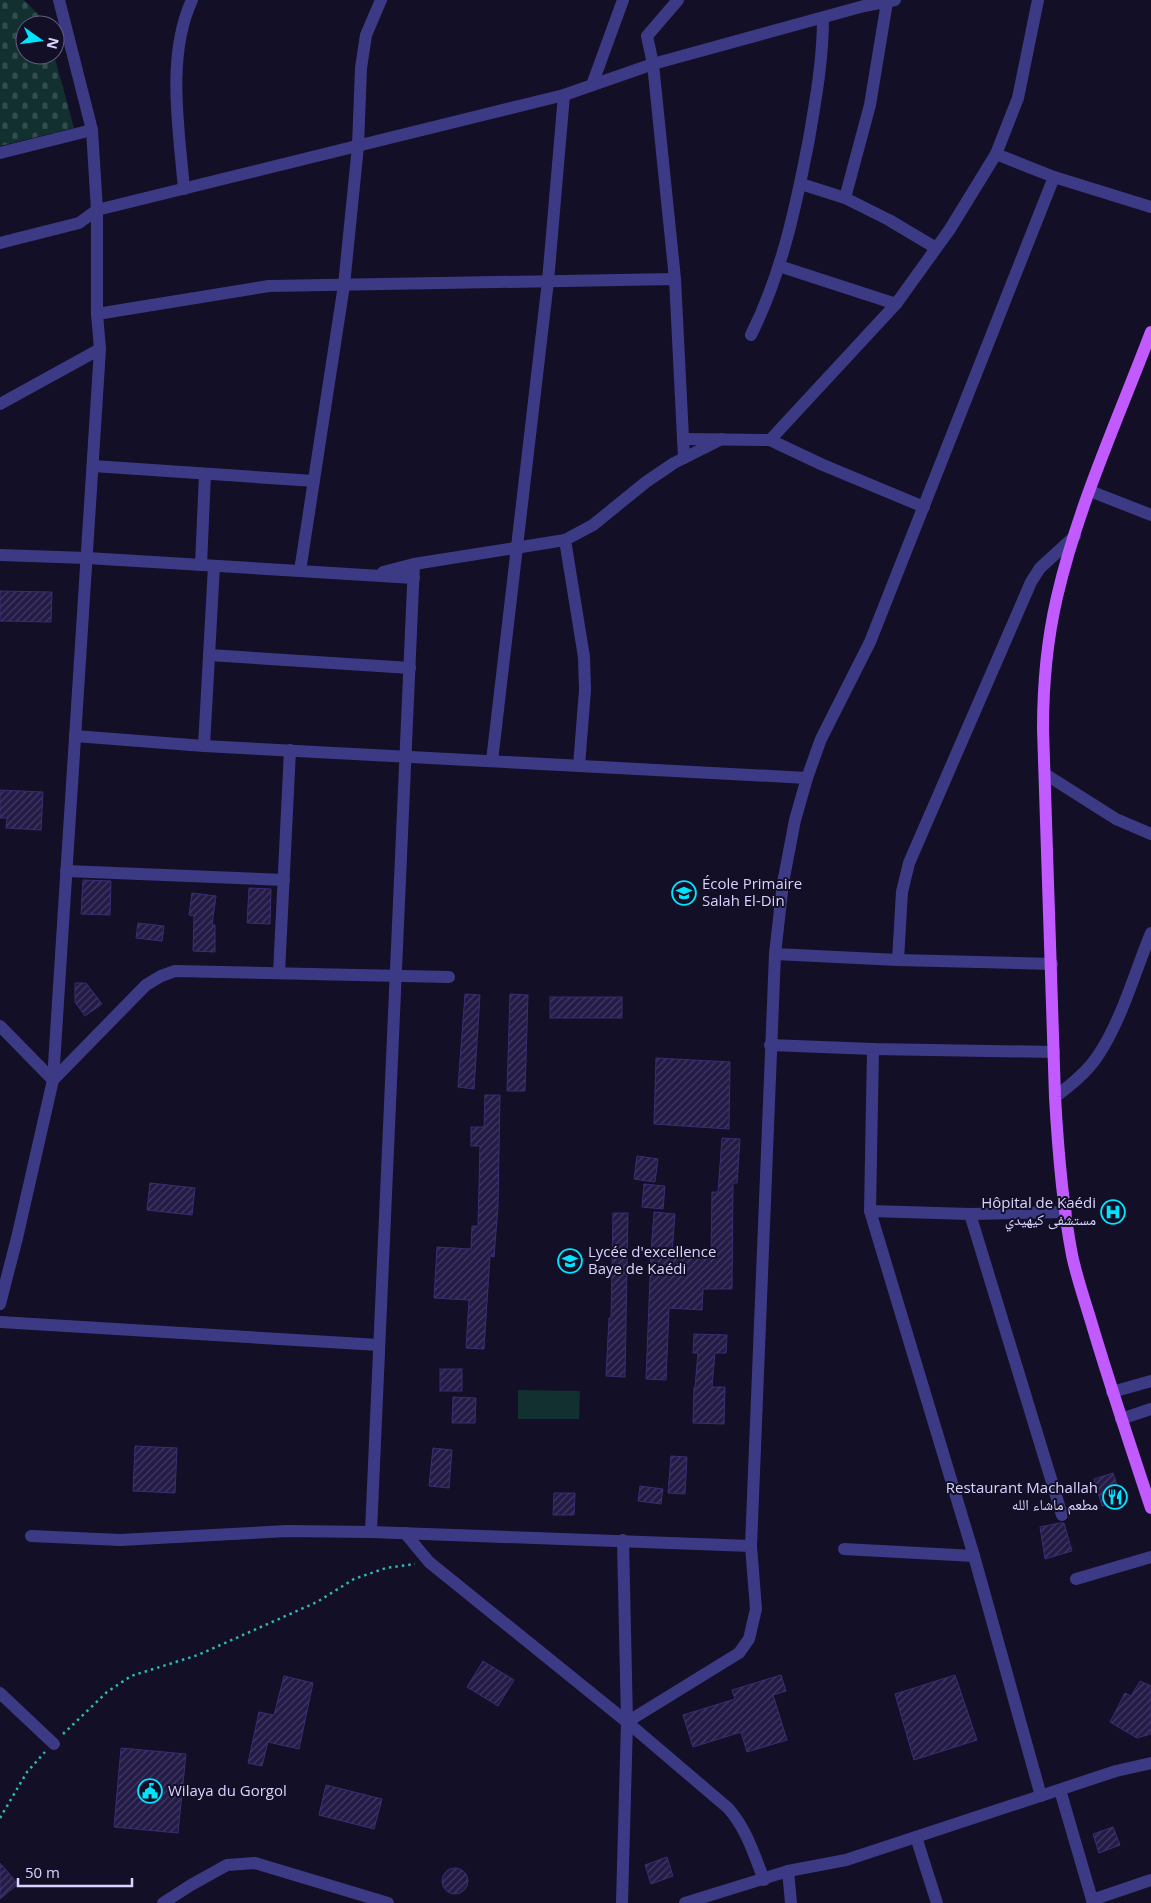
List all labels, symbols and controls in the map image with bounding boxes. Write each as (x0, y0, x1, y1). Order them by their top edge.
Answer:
north arrow (15, 15, 65, 65)
text: N (43, 35, 64, 51)
place label: École Primaire Salah El-Din (702, 873, 802, 910)
school or university icon: École Primaire Salah El-Din (671, 880, 697, 906)
place label: Hôpital de Kaédi مستشفى كيهيدي (981, 1192, 1096, 1232)
hospital icon: Hôpital de Kaédi مستشفى كيهيدي (1100, 1199, 1126, 1225)
place label: Lycée d'excellence Baye de Kaédi (588, 1241, 716, 1278)
school or university icon: Lycée d'excellence Baye de Kaédi (557, 1248, 583, 1274)
place label: Restaurant Machallah مطعم ماشاء الله (946, 1477, 1098, 1515)
restaurant icon: Restaurant Machallah مطعم ماشاء الله (1102, 1484, 1128, 1510)
public building icon: Wilaya du Gorgol (137, 1778, 163, 1804)
place label: Wilaya du Gorgol (168, 1780, 287, 1800)
scale bar (18, 1856, 131, 1888)
text: 50 m (25, 1862, 60, 1882)

